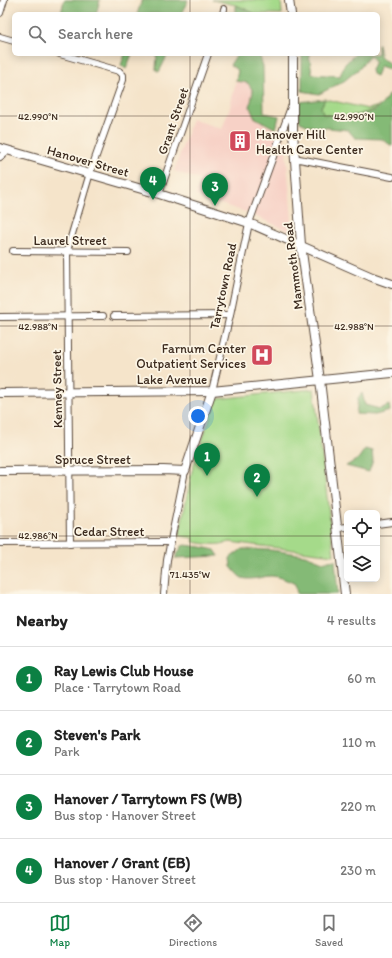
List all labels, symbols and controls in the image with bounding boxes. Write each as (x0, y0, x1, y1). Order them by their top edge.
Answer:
search box (12, 12, 380, 56)
icon: search (26, 23, 48, 45)
text: Search here (58, 25, 133, 43)
street label: Grant Street (155, 85, 192, 157)
text: 42.990°N (18, 110, 58, 123)
text: 42.990°N (334, 110, 374, 123)
place label: Hanover Hill Health Care Center (256, 127, 364, 157)
building icon: Hanover Hill Health Care Center (227, 128, 253, 154)
street label: Hanover Street (45, 142, 131, 180)
pin: 4 (140, 167, 166, 200)
pin: 3 (202, 173, 228, 206)
street label: Mammoth Road (280, 221, 306, 311)
street label: Laurel Street (33, 233, 107, 248)
street label: Tarrytown Road (207, 241, 239, 331)
text: 42.988°N (18, 320, 58, 333)
text: 42.988°N (334, 320, 374, 333)
place label: Farnum Center Outpatient Services (136, 341, 247, 371)
hospital icon: Farnum Center Outpatient Services (249, 342, 275, 368)
street label: Kenney Street (49, 350, 65, 428)
street label: Lake Avenue (137, 372, 207, 387)
your location (188, 406, 208, 426)
pin: 1 (194, 443, 220, 476)
street label: Spruce Street (55, 452, 131, 467)
pin: 2 (244, 464, 270, 497)
map controls (344, 510, 380, 582)
button: locate (344, 510, 380, 546)
street label: Cedar Street (74, 524, 144, 539)
text: 42.986°N (18, 529, 58, 542)
button: layers (344, 546, 380, 582)
text: 71.435°W (170, 568, 211, 581)
text: Nearby (16, 610, 68, 630)
text: 4 results (327, 613, 376, 628)
text: Ray Lewis Club House (54, 662, 194, 680)
text: 1 (26, 671, 32, 686)
text: 60 m (347, 671, 376, 686)
text: Place · Tarrytown Road (54, 680, 181, 695)
text: Steven's Park (54, 726, 140, 744)
text: 2 (26, 735, 32, 750)
text: 110 m (342, 735, 376, 750)
text: Park (54, 744, 80, 759)
text: Hanover / Tarrytown FS (WB) (54, 790, 242, 808)
text: 3 (25, 799, 33, 814)
text: 220 m (340, 799, 376, 814)
text: Bus stop · Hanover Street (54, 808, 196, 823)
text: Hanover / Grant (EB) (54, 854, 190, 872)
text: 4 (25, 863, 33, 878)
text: 230 m (340, 863, 376, 878)
text: Bus stop · Hanover Street (54, 872, 196, 887)
tab: Map (49, 912, 71, 949)
tab: Directions (169, 912, 217, 949)
tab: Saved (315, 912, 343, 949)

